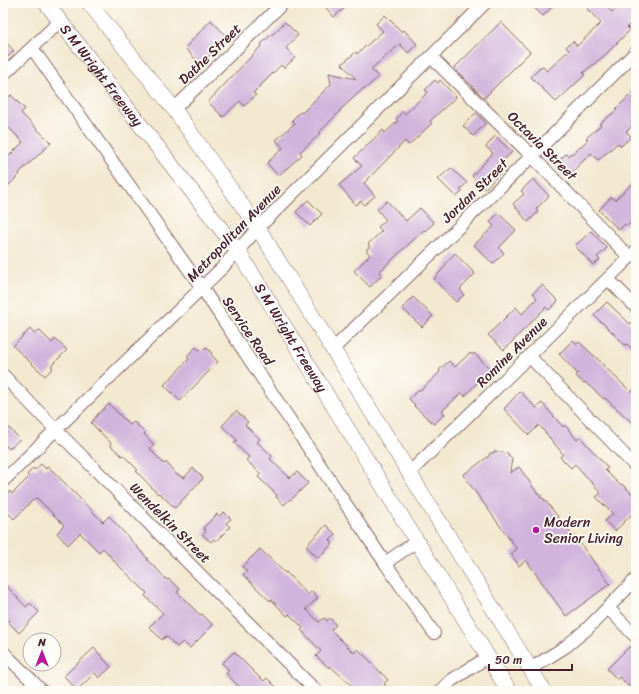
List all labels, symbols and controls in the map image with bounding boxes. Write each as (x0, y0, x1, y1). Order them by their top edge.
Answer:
street label: Dathe Street (173, 17, 247, 91)
street label: S M Wright Freeway (54, 18, 150, 133)
street label: Octavia Street (501, 105, 584, 188)
street label: Jordan Street (435, 151, 515, 230)
street label: Metropolitan Avenue (180, 178, 288, 288)
street label: S M Wright Freeway (248, 278, 335, 398)
street label: Service Road (215, 291, 281, 372)
street label: Romine Avenue (470, 310, 554, 394)
street label: Wendelkin Street (123, 476, 217, 570)
place label: Modern Senior Living (544, 510, 623, 551)
marker: Modern Senior Living (531, 525, 541, 535)
north arrow (22, 632, 62, 672)
text: N (37, 633, 46, 652)
scale bar (489, 646, 572, 672)
text: 50 m (495, 649, 522, 671)

